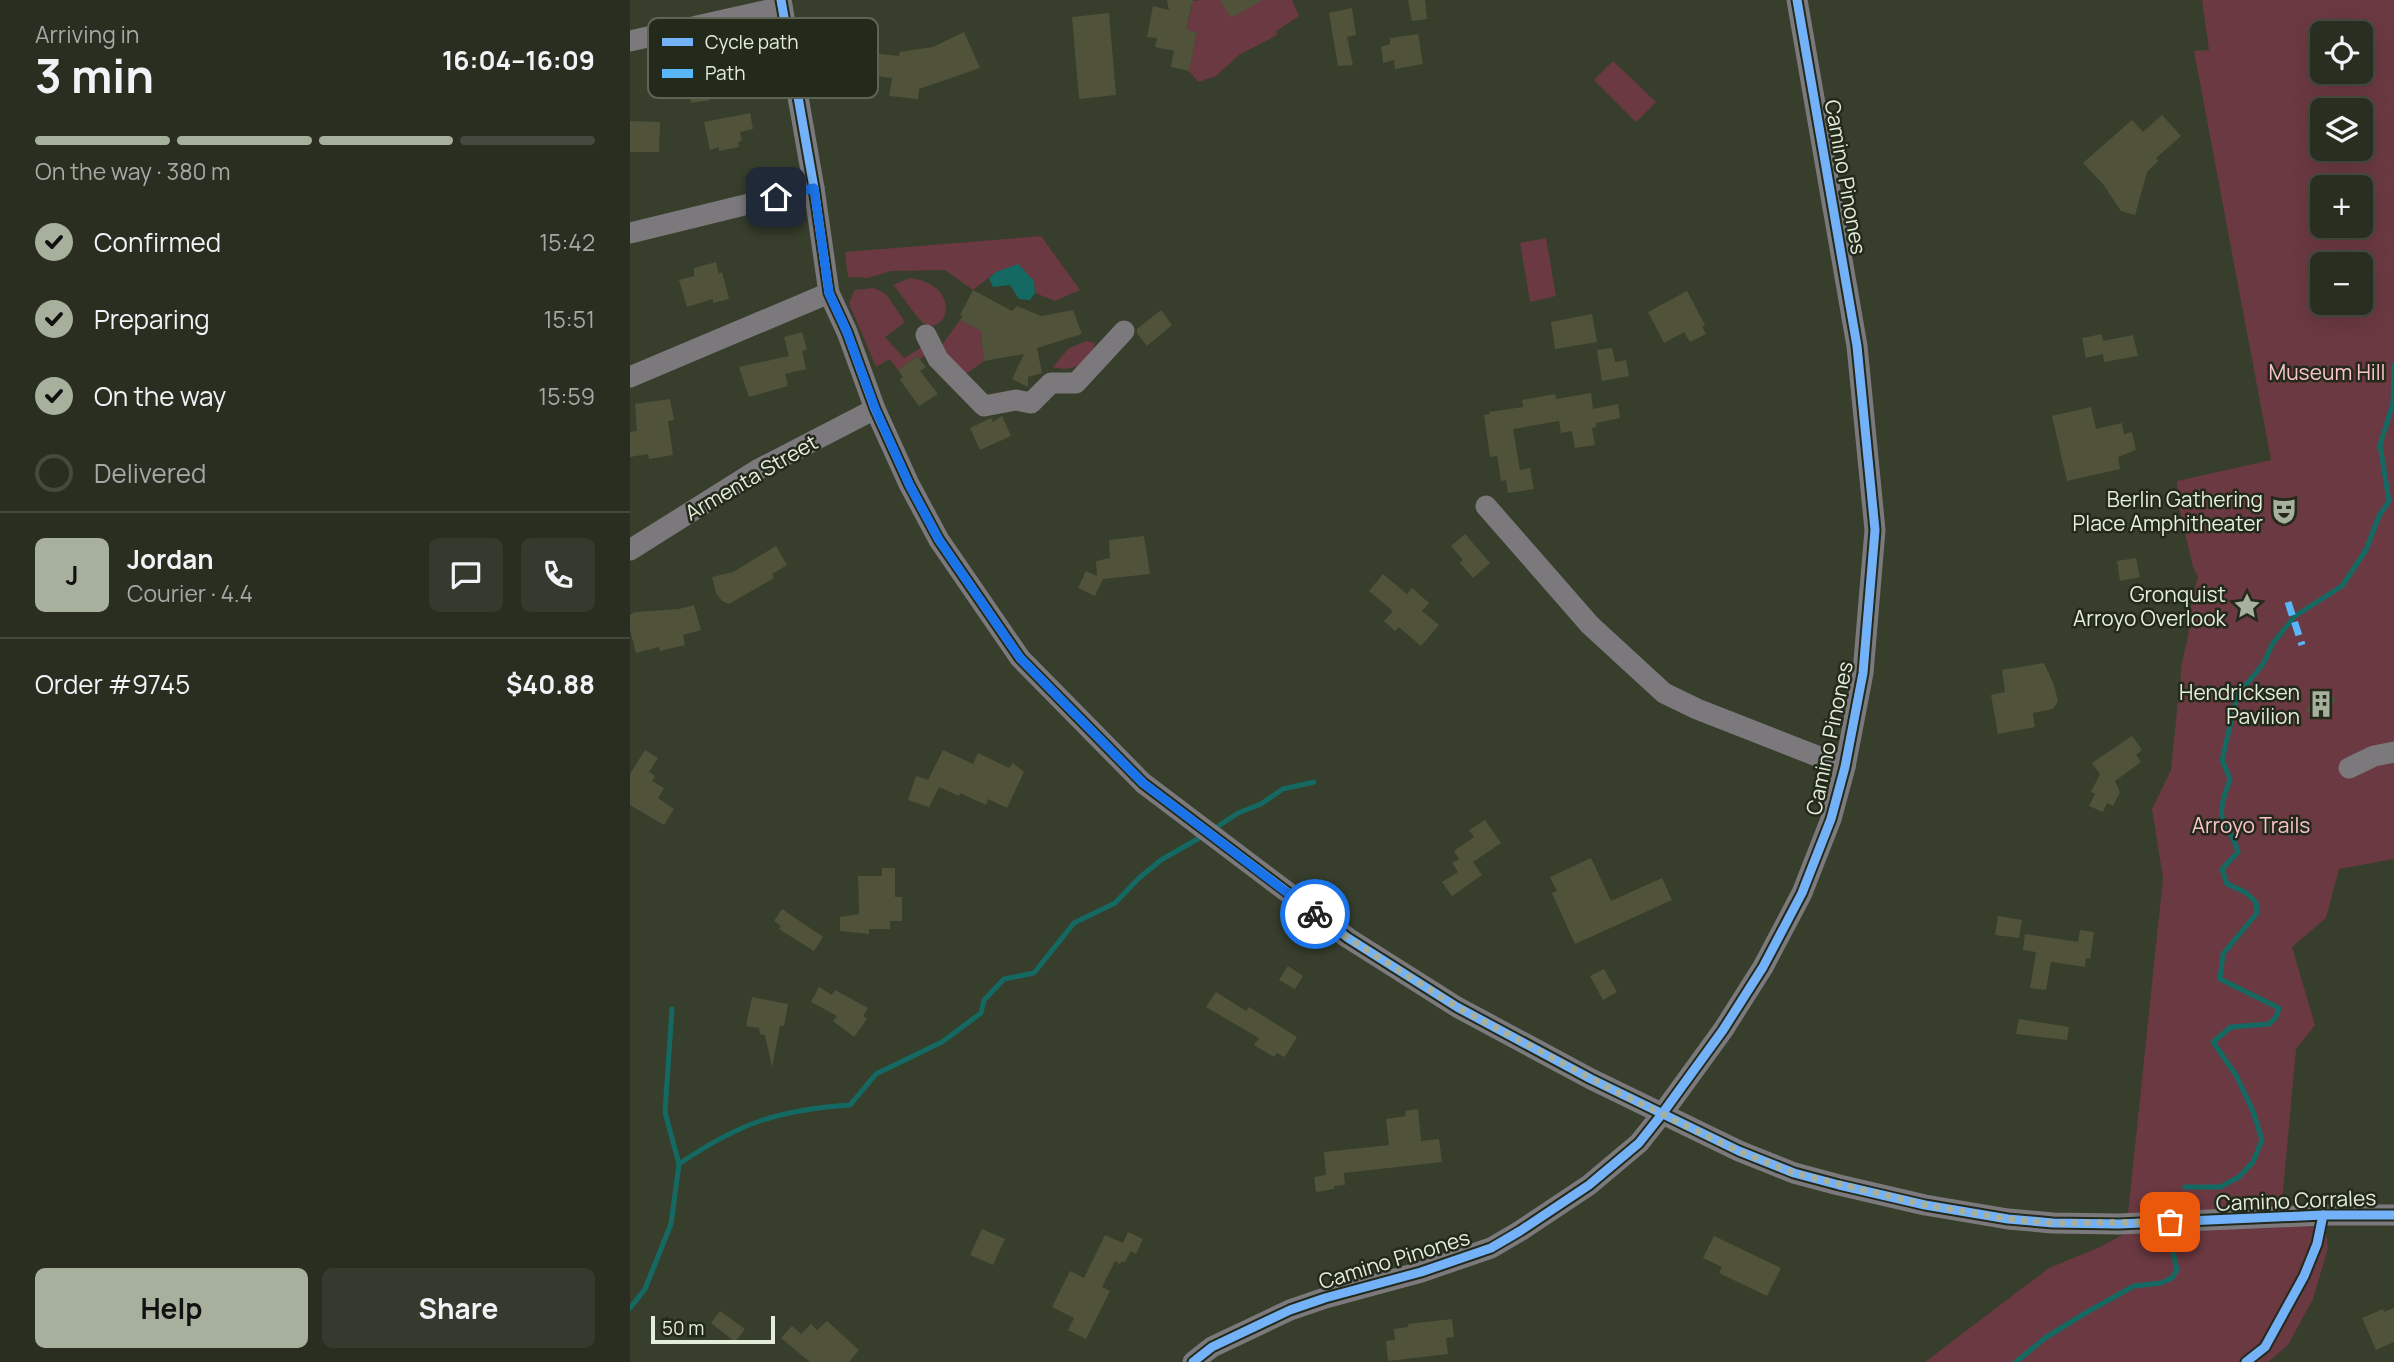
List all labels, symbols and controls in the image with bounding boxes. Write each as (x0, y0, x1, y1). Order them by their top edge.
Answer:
text: Arriving in (35, 18, 140, 50)
legend (648, 18, 878, 98)
map controls (2310, 21, 2373, 315)
button: locate (2310, 21, 2373, 84)
text: Cycle path (705, 29, 799, 55)
text: 16:04–16:09 (442, 42, 595, 78)
text: 3 min (35, 44, 154, 107)
text: Path (705, 60, 745, 86)
street label: Camino Pinones (1819, 97, 1873, 257)
button: layers (2310, 98, 2373, 161)
text: On the way · 380 m (35, 155, 231, 187)
pin (746, 167, 806, 227)
button: + (2310, 175, 2373, 238)
icon: home (757, 178, 795, 216)
icon: check (35, 223, 73, 261)
text: Confirmed (94, 224, 221, 260)
text: 15:42 (539, 226, 595, 258)
button: − (2310, 252, 2373, 315)
icon: check (35, 300, 73, 338)
text: Preparing (94, 301, 210, 337)
text: 15:51 (544, 303, 595, 335)
park label: Museum Hill (2269, 358, 2386, 386)
icon: check (35, 377, 73, 415)
text: On the way (94, 378, 226, 414)
text: 15:59 (538, 380, 595, 412)
street label: Armenta Street (679, 428, 823, 526)
text: Delivered (94, 455, 206, 491)
place label: Berlin Gathering Place Amphitheater (2073, 485, 2263, 537)
theatre icon: Berlin Gathering Place Amphitheater (2269, 496, 2299, 526)
button: chat (429, 538, 503, 612)
button: phone (521, 538, 595, 612)
text: Jordan (127, 541, 213, 577)
text: J (65, 557, 79, 593)
text: Courier · 4.4 (127, 577, 253, 609)
place label: Gronquist Arroyo Overlook (2073, 580, 2227, 632)
place icon: Gronquist Arroyo Overlook (2232, 591, 2262, 621)
street label: Camino Pinones (1799, 659, 1859, 817)
text: Order #9745 (35, 666, 190, 702)
text: $40.88 (506, 666, 595, 702)
place label: Hendricksen Pavilion (2179, 678, 2300, 730)
building icon: Hendricksen Pavilion (2306, 689, 2336, 719)
park label: Arroyo Trails (2192, 811, 2310, 839)
courier (1280, 879, 1350, 949)
icon: bike (1296, 895, 1334, 933)
street label: Camino Corrales (2215, 1183, 2377, 1217)
pin (2140, 1192, 2200, 1252)
icon: bag (2151, 1203, 2189, 1241)
street label: Camino Pinones (1315, 1223, 1473, 1295)
button: Help (35, 1268, 308, 1348)
button: Share (322, 1268, 595, 1348)
scale bar (651, 1313, 775, 1345)
text: 50 m (662, 1315, 704, 1341)

